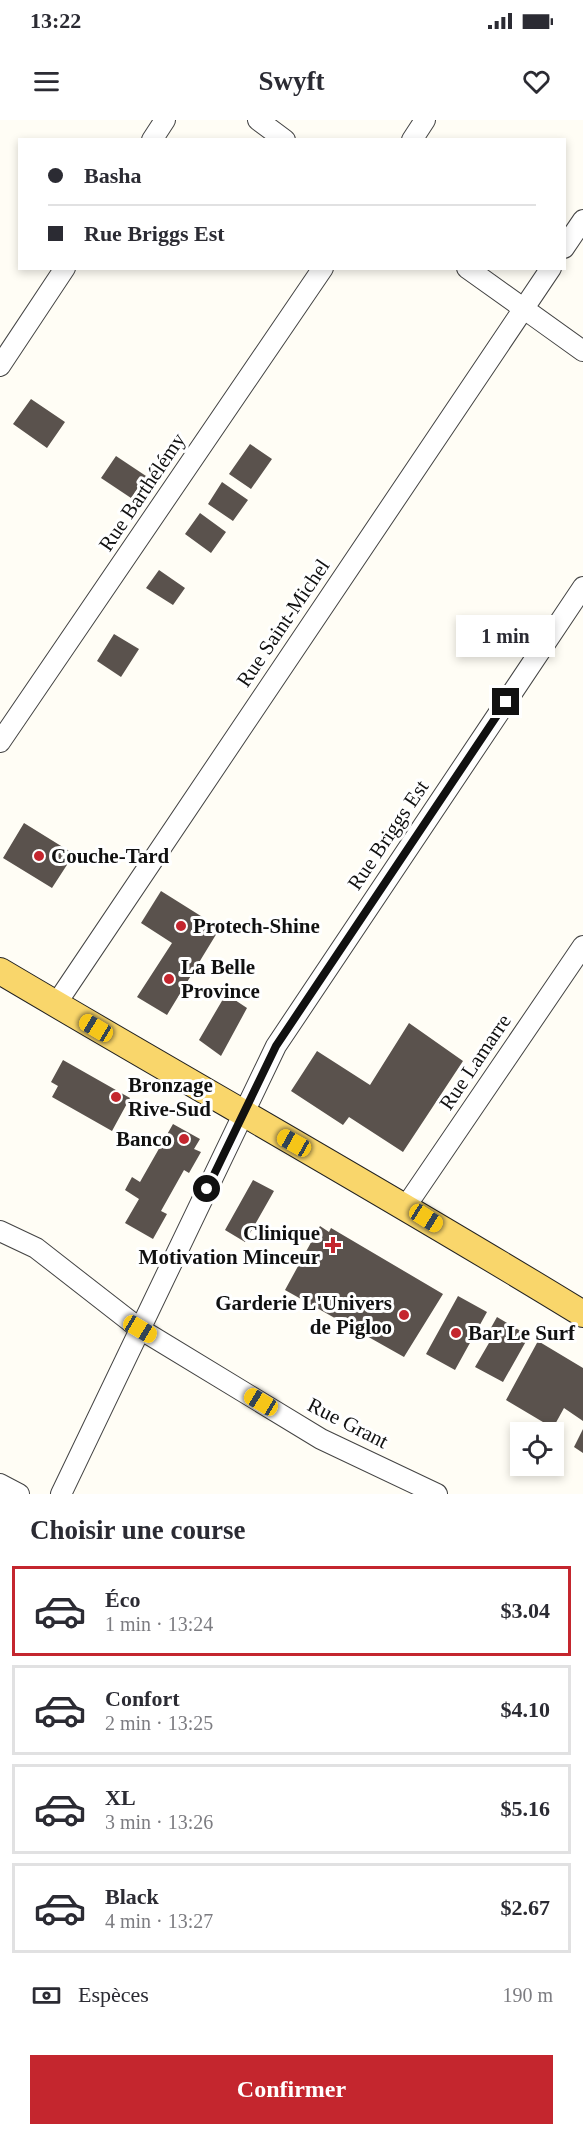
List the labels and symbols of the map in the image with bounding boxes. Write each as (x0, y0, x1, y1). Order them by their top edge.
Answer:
street label: Rue Barthélémy (94, 428, 191, 556)
street label: Rue Saint-Michel (231, 555, 335, 691)
callout: 1 min (456, 615, 556, 657)
route end (492, 688, 519, 715)
street label: Rue Briggs Est (342, 775, 434, 894)
place label: Couche-Tard (51, 844, 170, 868)
marker: Couche-Tard (32, 849, 46, 863)
place label: Protech-Shine (193, 914, 320, 938)
marker: Protech-Shine (174, 919, 188, 933)
place label: La Belle Province (181, 955, 260, 1003)
marker: La Belle Province (162, 972, 176, 986)
street label: Rue Lamarre (434, 1010, 516, 1114)
car (76, 1011, 116, 1045)
place label: Bronzage Rive-Sud (128, 1073, 213, 1121)
marker: Bronzage Rive-Sud (109, 1090, 123, 1104)
car (274, 1126, 314, 1160)
place label: Banco (116, 1127, 172, 1151)
marker: Banco (177, 1132, 191, 1146)
route start (193, 1175, 220, 1202)
car (406, 1201, 446, 1235)
place label: Clinique Motivation Minceur (139, 1221, 320, 1269)
marker: Clinique Motivation Minceur (324, 1236, 342, 1254)
place label: Garderie L'Univers de Pigloo (215, 1291, 392, 1339)
marker: Garderie L'Univers de Pigloo (397, 1308, 411, 1322)
car (120, 1312, 160, 1346)
place label: Bar Le Surf (468, 1321, 576, 1345)
marker: Bar Le Surf (449, 1326, 463, 1340)
car (241, 1385, 281, 1419)
street label: Rue Grant (304, 1393, 392, 1453)

